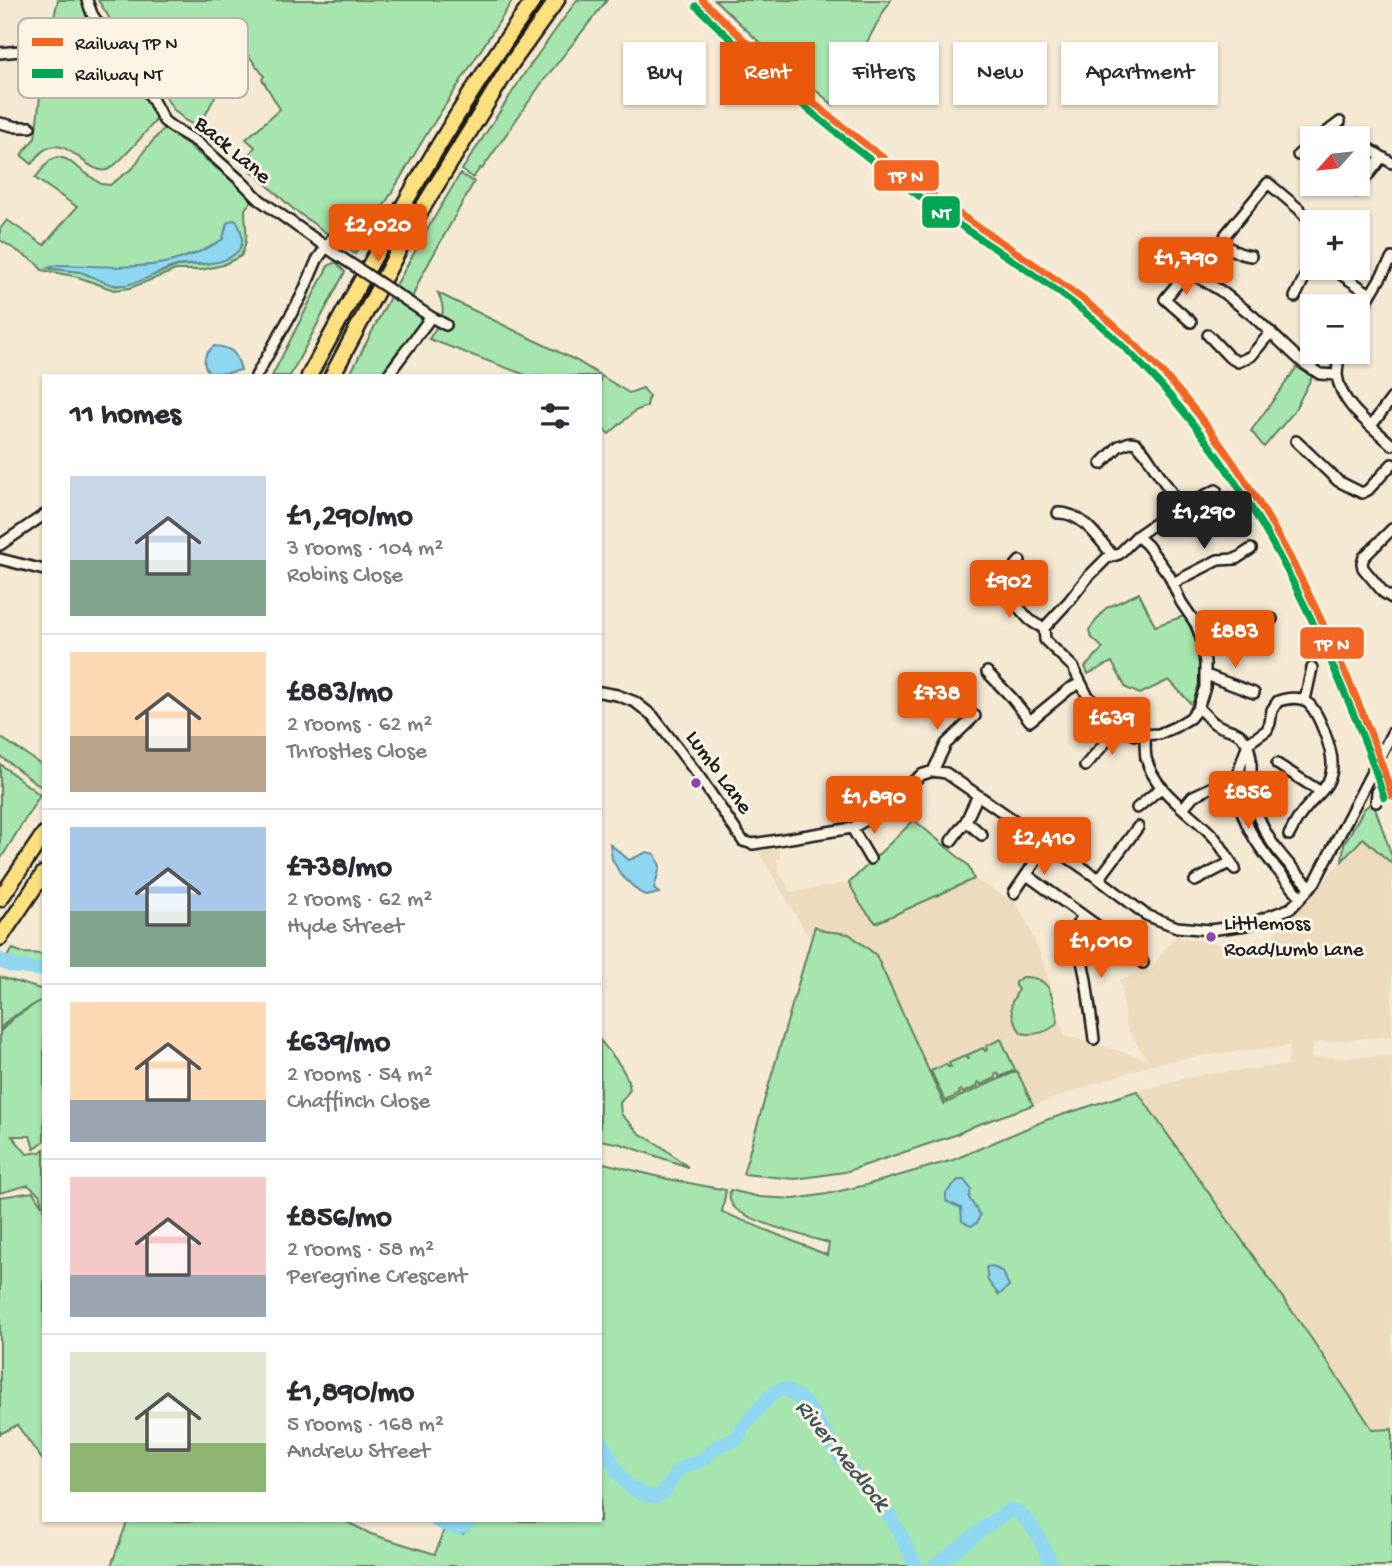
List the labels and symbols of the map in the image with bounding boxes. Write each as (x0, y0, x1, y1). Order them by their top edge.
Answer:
legend (18, 18, 248, 98)
text: Railway TP N (75, 34, 178, 57)
text: Railway NT (75, 65, 163, 88)
street label: Back Lane (187, 110, 277, 192)
north arrow (1300, 126, 1370, 196)
line badge: TP N (873, 159, 940, 192)
text: TP N (887, 167, 923, 190)
line badge: NT (921, 195, 961, 229)
pin: £2,020 (321, 204, 435, 264)
text: NT (931, 204, 953, 227)
pin: £1,790 (1129, 238, 1243, 297)
pin: £1,290 (1147, 491, 1261, 551)
pin: £902 (968, 560, 1050, 620)
pin: £883 (1194, 610, 1276, 670)
line badge: TP N (1299, 626, 1365, 660)
text: TP N (1313, 635, 1349, 658)
pin: £738 (896, 672, 978, 732)
pin: £639 (1071, 698, 1153, 757)
street label: Lumb Lane (679, 726, 758, 821)
pin: £856 (1207, 772, 1289, 831)
unlabelled marker (689, 776, 703, 790)
pin: £1,890 (817, 776, 931, 836)
pin: £2,410 (987, 818, 1101, 877)
place label: Littlemoss Road/Lumb Lane (1224, 913, 1365, 964)
pin: £1,010 (1044, 920, 1158, 980)
marker: Littlemoss Road/Lumb Lane (1204, 930, 1218, 944)
water label: River Medlock (787, 1395, 896, 1519)

